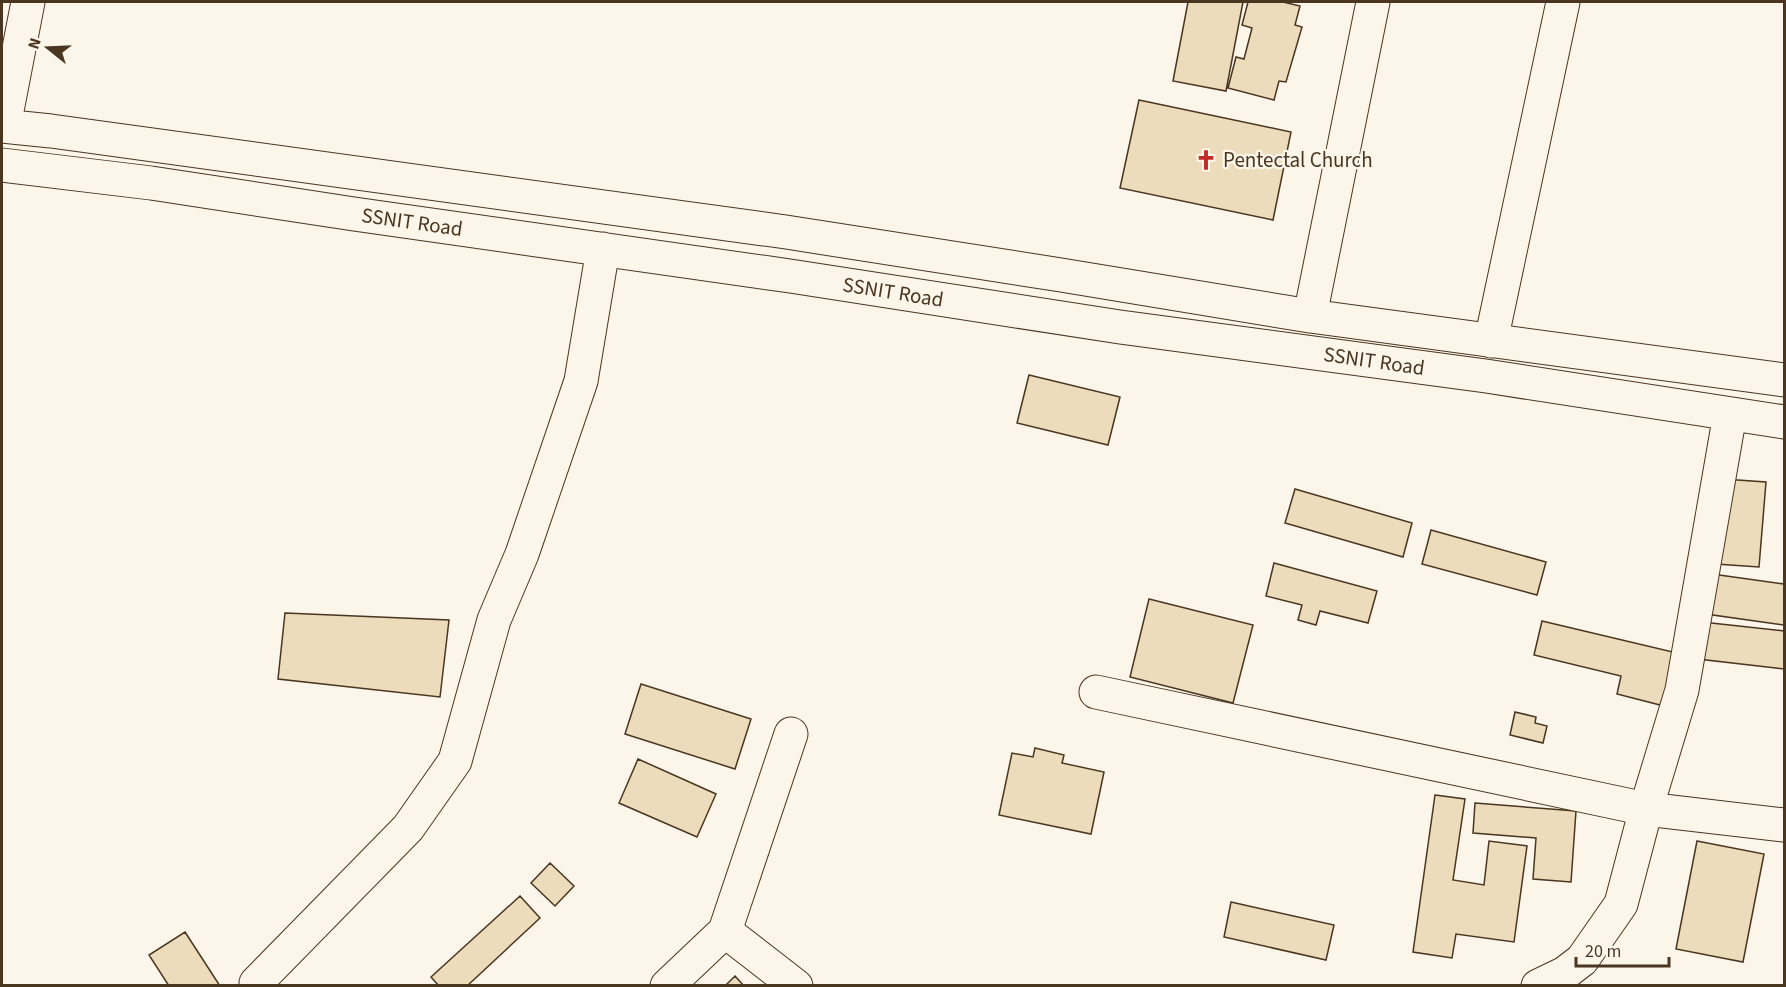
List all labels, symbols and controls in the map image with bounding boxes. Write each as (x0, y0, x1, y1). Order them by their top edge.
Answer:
north arrow (18, 18, 78, 78)
text: N (23, 35, 47, 52)
place label: Pentectal Church (1223, 145, 1373, 175)
church icon: Pentectal Church (1194, 148, 1218, 172)
street label: SSNIT Road (360, 200, 464, 244)
street label: SSNIT Road (840, 269, 946, 315)
street label: SSNIT Road (1322, 339, 1426, 383)
scale bar (1576, 930, 1669, 968)
text: 20 m (1585, 939, 1621, 964)

